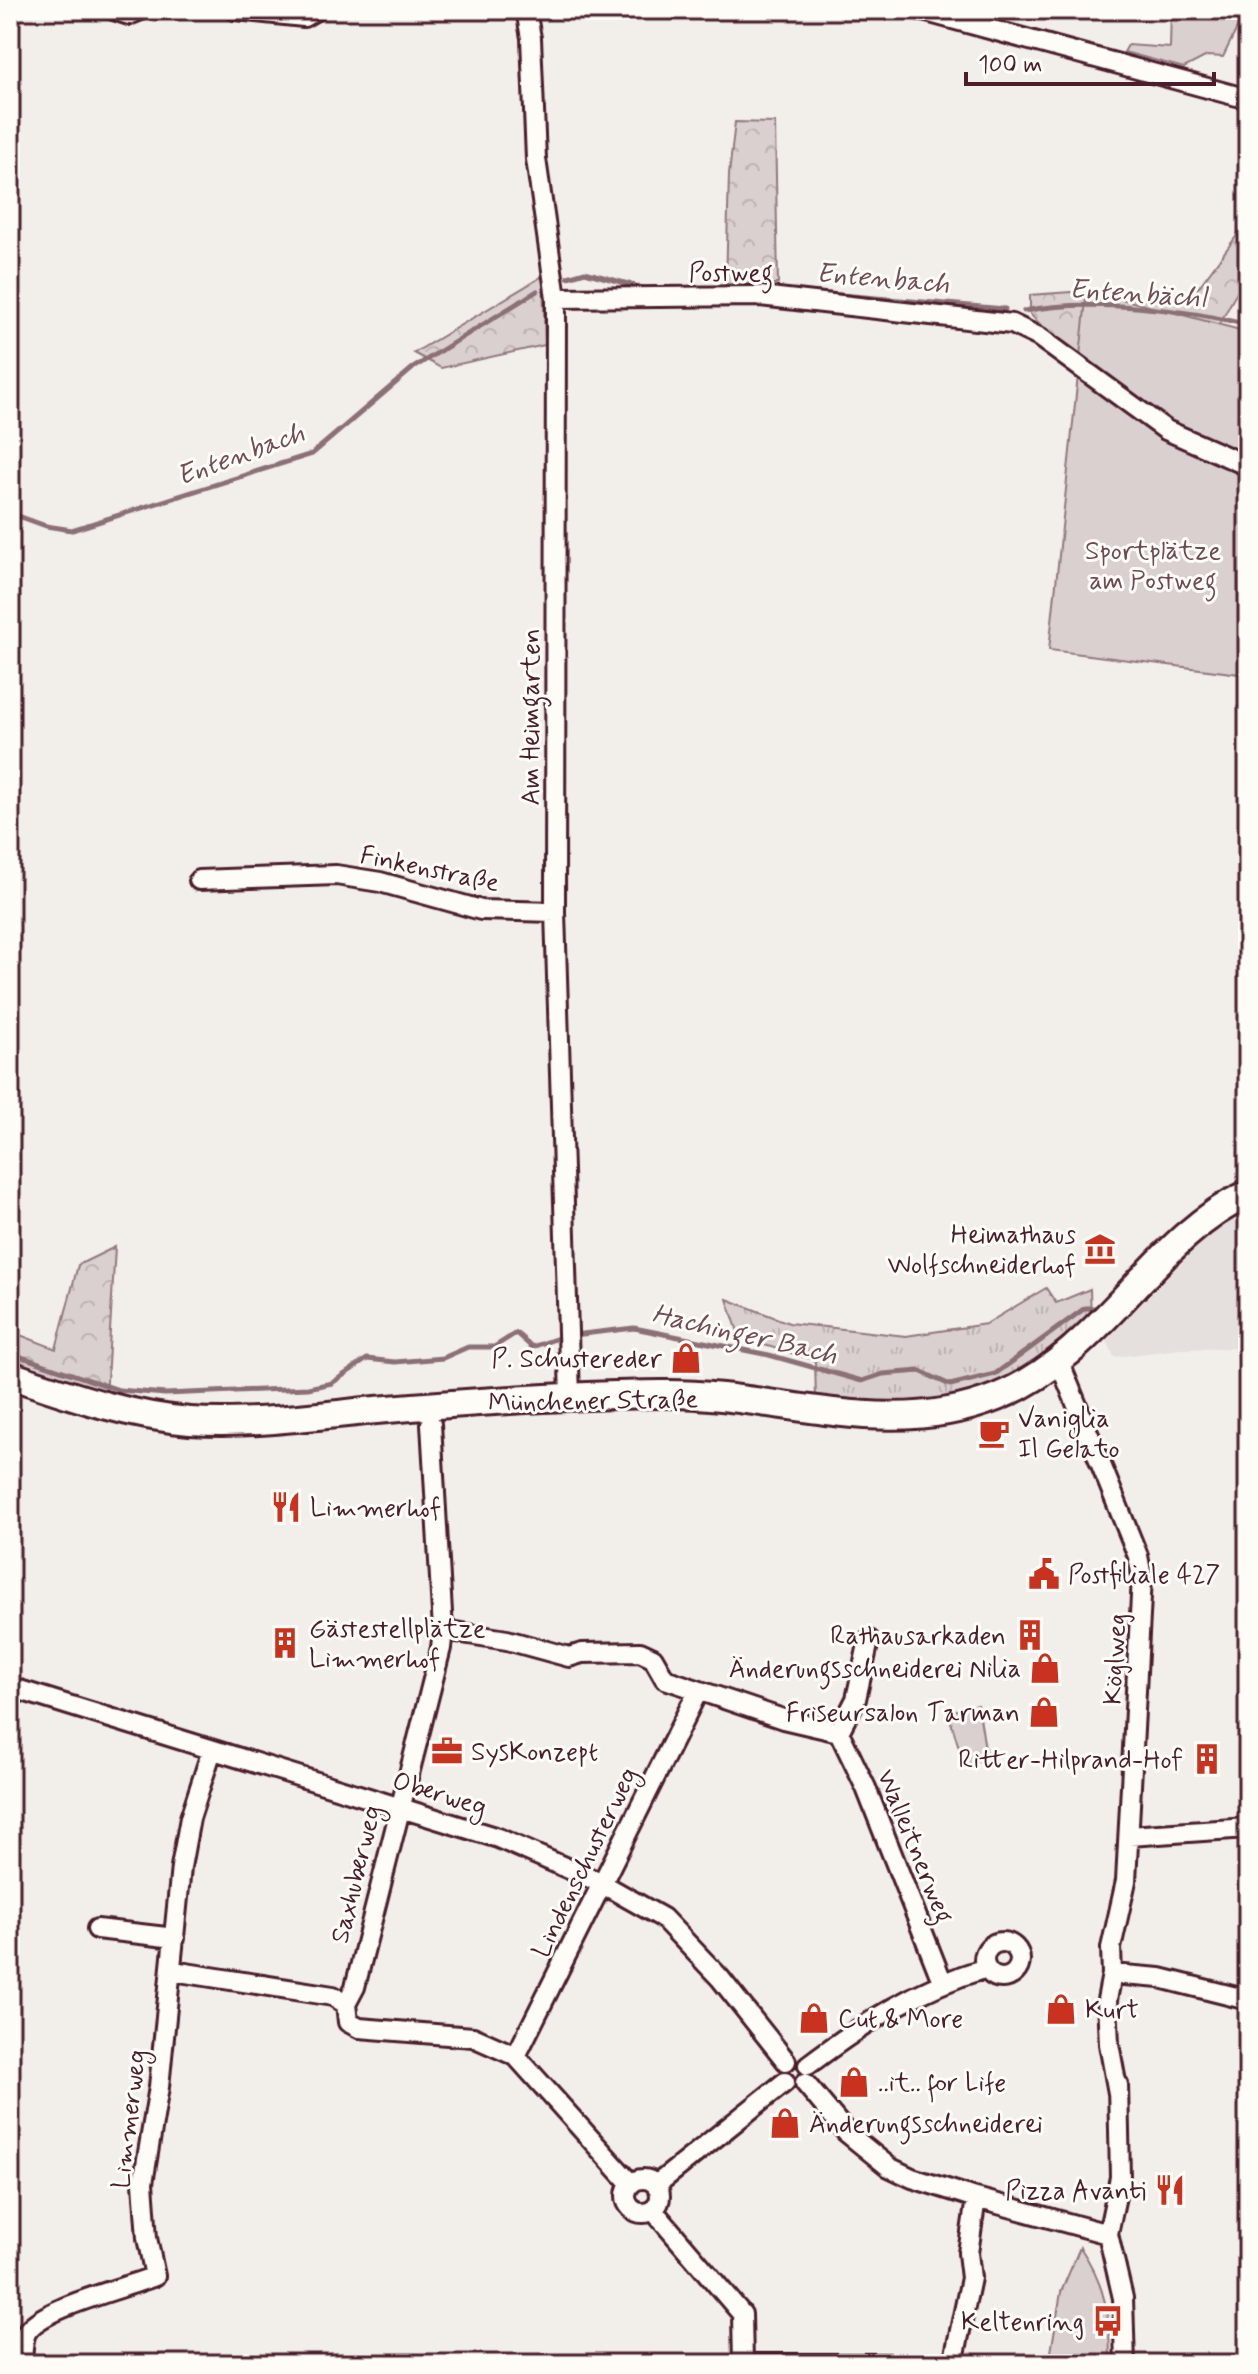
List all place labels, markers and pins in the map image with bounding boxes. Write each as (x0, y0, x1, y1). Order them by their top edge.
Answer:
place label: Heimathaus Wolfschneiderhof (887, 1219, 1076, 1283)
museum icon: Heimathaus Wolfschneiderhof (1083, 1232, 1117, 1266)
shop icon: P. Schustereder (669, 1341, 703, 1375)
place label: P. Schustereder (492, 1343, 663, 1377)
place label: Vaniglia Il Gelato (1018, 1403, 1120, 1467)
cafe icon: Vaniglia Il Gelato (977, 1416, 1011, 1450)
restaurant icon: Limmerhof (269, 1490, 303, 1524)
place label: Limmerhof (310, 1492, 441, 1526)
public building icon: Postfiliale 427 (1027, 1557, 1061, 1591)
place label: Postfiliale 427 (1068, 1559, 1220, 1593)
place label: Gästestellplätze Limmerhof (309, 1613, 486, 1677)
building icon: Rathausarkaden (1013, 1618, 1047, 1652)
place label: Rathausarkaden (830, 1620, 1006, 1654)
building icon: Gästestellplätze Limmerhof (268, 1626, 302, 1660)
shop icon: Änderungsschneiderei Nilia (1028, 1651, 1062, 1685)
place label: Änderungsschneiderei Nilia (729, 1653, 1021, 1690)
shop icon: Friseursalon Tarman (1027, 1695, 1061, 1729)
place label: Friseursalon Tarman (786, 1697, 1020, 1731)
office icon: SysKonzept (430, 1734, 464, 1768)
place label: SysKonzept (471, 1736, 598, 1770)
building icon: Ritter-Hilprand-Hof (1190, 1742, 1224, 1776)
place label: Ritter-Hilprand-Hof (958, 1744, 1183, 1778)
shop icon: Kurt (1044, 1992, 1078, 2026)
place label: Kurt (1085, 1994, 1139, 2028)
shop icon: Cut & More (797, 2001, 831, 2035)
place label: Cut & More (838, 2003, 963, 2037)
shop icon: ..it.. for Life (837, 2065, 871, 2099)
place label: ..it.. for Life (878, 2067, 1006, 2103)
shop icon: Änderungsschneiderei (768, 2106, 802, 2140)
place label: Änderungsschneiderei (809, 2108, 1043, 2145)
restaurant icon: Pizza Avanti (1153, 2173, 1187, 2207)
place label: Pizza Avanti (1005, 2175, 1146, 2209)
bus stop icon: Keltenring (1091, 2304, 1125, 2338)
place label: Keltenring (961, 2306, 1084, 2340)

